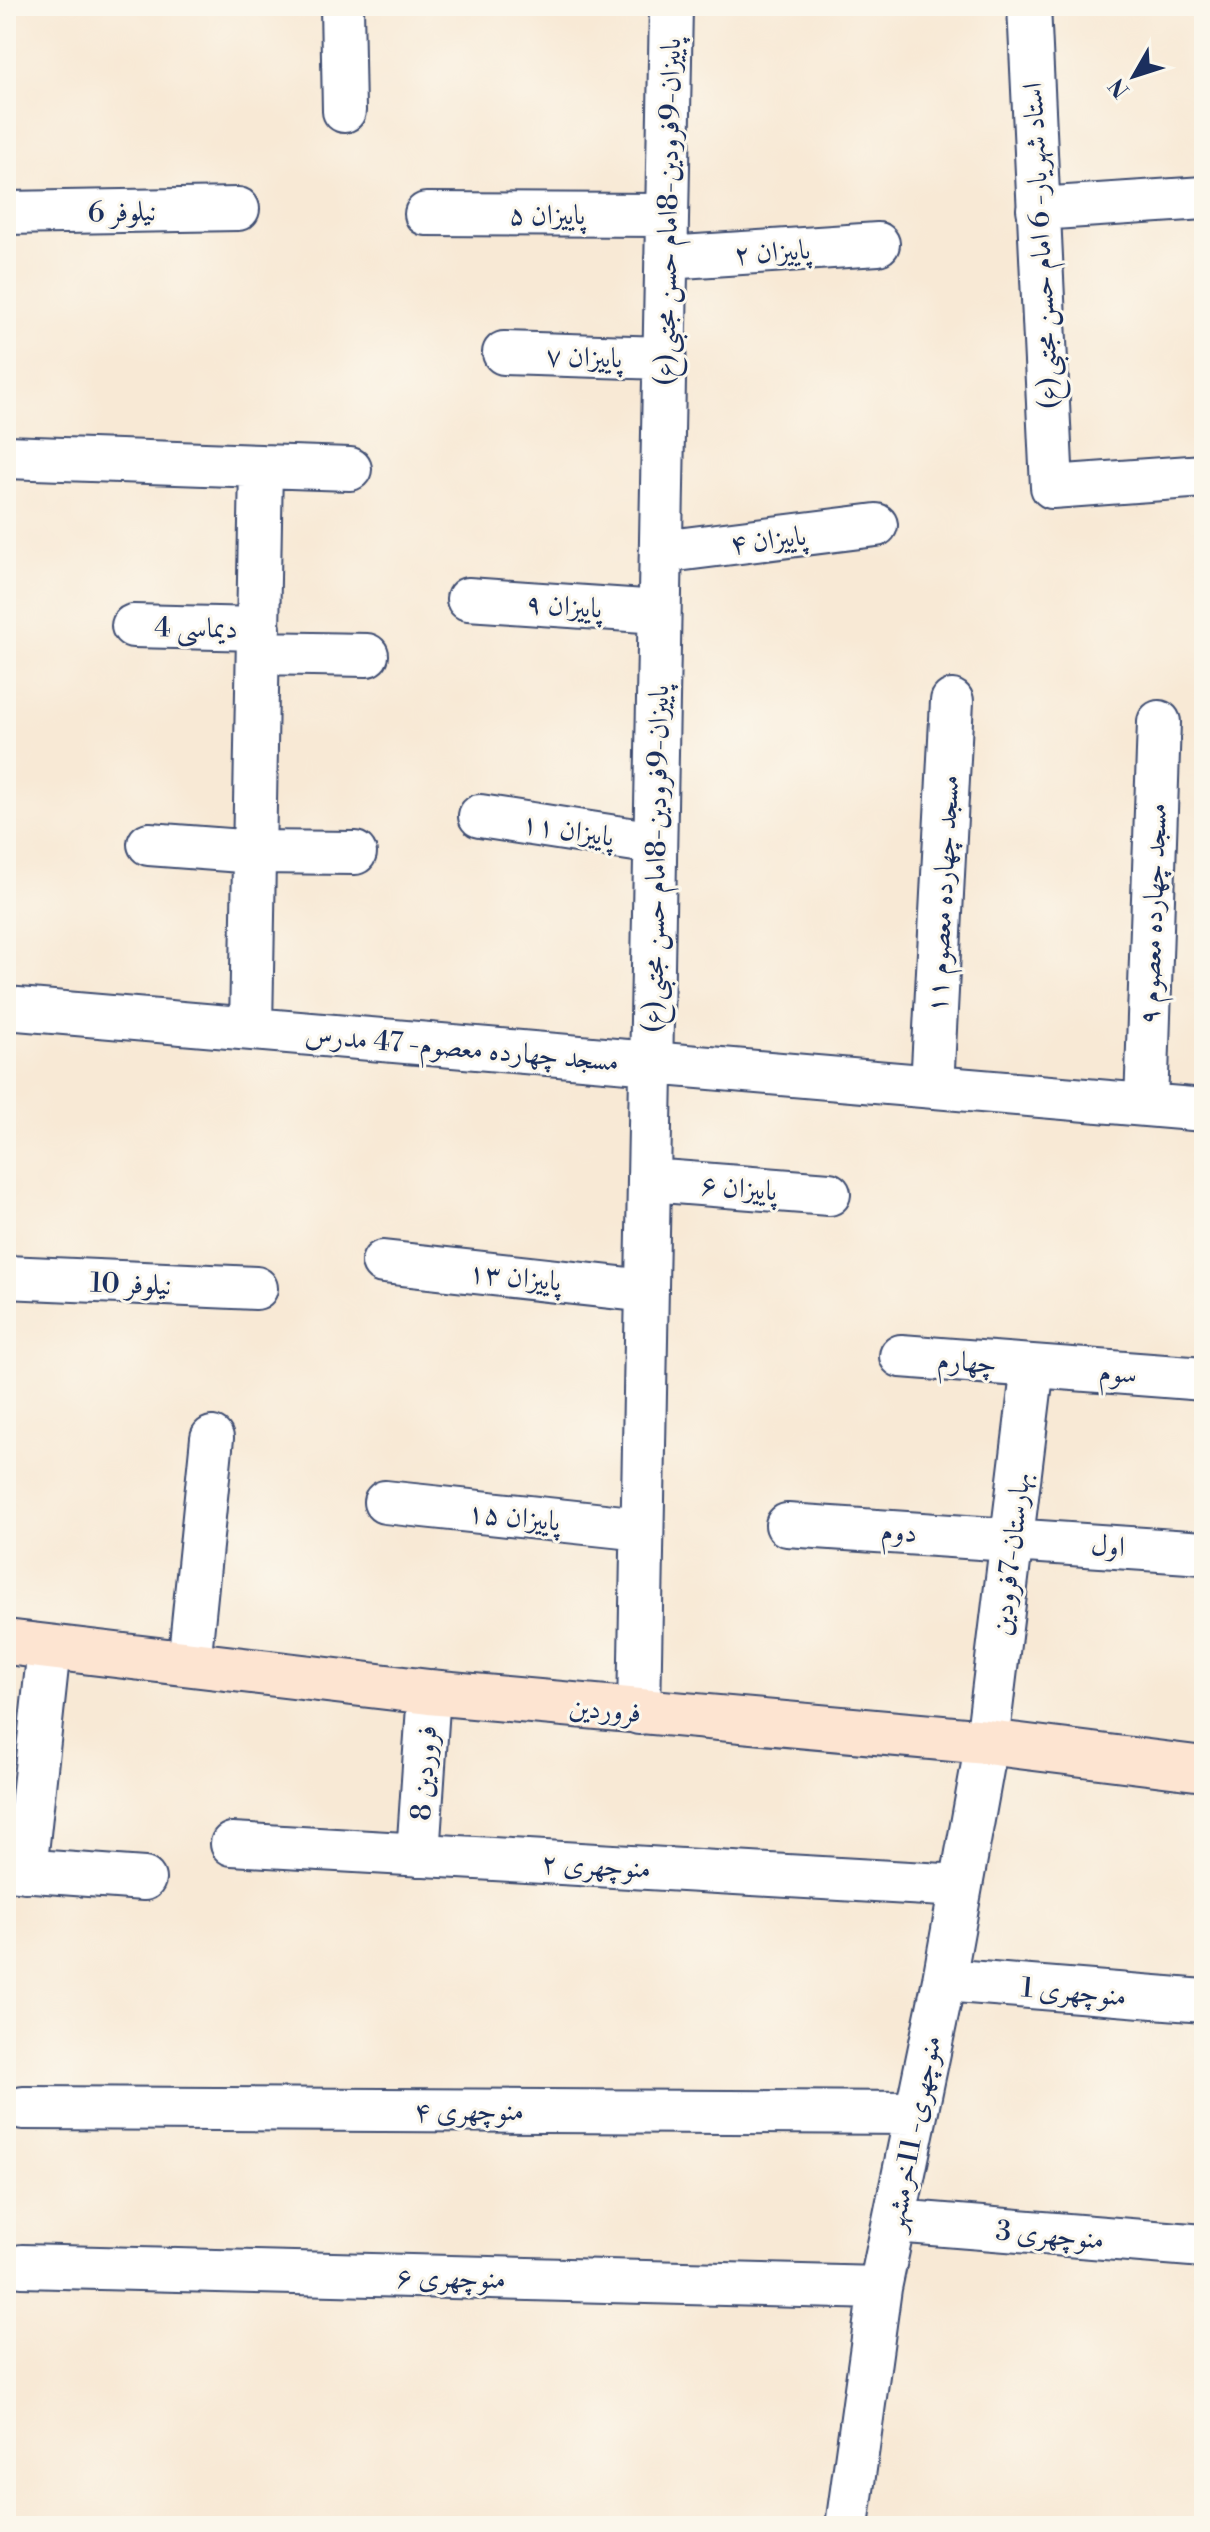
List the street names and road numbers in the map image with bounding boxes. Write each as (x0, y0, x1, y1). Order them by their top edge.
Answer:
street label: پاییزان-9فرودین-8امام حسن مجتبی(ع) (648, 36, 695, 386)
street label: استاد شهریار- 6 امام حسن مجتبی(ع) (1015, 81, 1074, 410)
street label: نیلوفر 6 (87, 194, 157, 231)
street label: پاییزان ۵ (509, 198, 587, 235)
street label: پاییزان ۲ (733, 232, 813, 275)
street label: پاییزان ۷ (545, 339, 625, 378)
street label: پاییزان ۴ (728, 518, 810, 565)
street label: پاییزان ۹ (524, 586, 605, 629)
street label: دیماسی 4 (154, 610, 238, 648)
street label: پاییزان-9فرودین-8امام حسن مجتبی(ع) (636, 683, 683, 1033)
street label: مسجد چهارده معصوم ۱۱ (920, 774, 973, 1014)
street label: مسجد چهارده معصوم ۹ (1132, 802, 1181, 1026)
street label: پاییزان ۱۱ (519, 806, 618, 857)
street label: مسجد چهارده معصوم- 47 مدرس (303, 1017, 620, 1086)
street label: پاییزان ۶ (699, 1168, 780, 1211)
street label: پاییزان ۱۳ (467, 1255, 565, 1302)
street label: نیلوفر 10 (89, 1266, 172, 1303)
street label: چهارم (936, 1343, 998, 1388)
street label: سوم (1097, 1355, 1138, 1398)
street label: بهارستان-7فرودین (984, 1471, 1039, 1638)
street label: پاییزان ۱۵ (466, 1495, 564, 1542)
street label: دوم (879, 1514, 918, 1557)
street label: اول (1090, 1528, 1126, 1565)
street label: فروردین (567, 1690, 643, 1731)
street label: 8 فروردین (404, 1724, 445, 1822)
street label: منوچهری ۲ (540, 1846, 652, 1887)
street label: منوچهری 1 (1020, 1970, 1128, 2015)
street label: منوچهری- 11خرمشهر (877, 2033, 950, 2237)
street label: منوچهری ۴ (414, 2094, 524, 2129)
street label: منوچهری 3 (994, 2213, 1106, 2258)
street label: منوچهری ۶ (396, 2260, 506, 2297)

